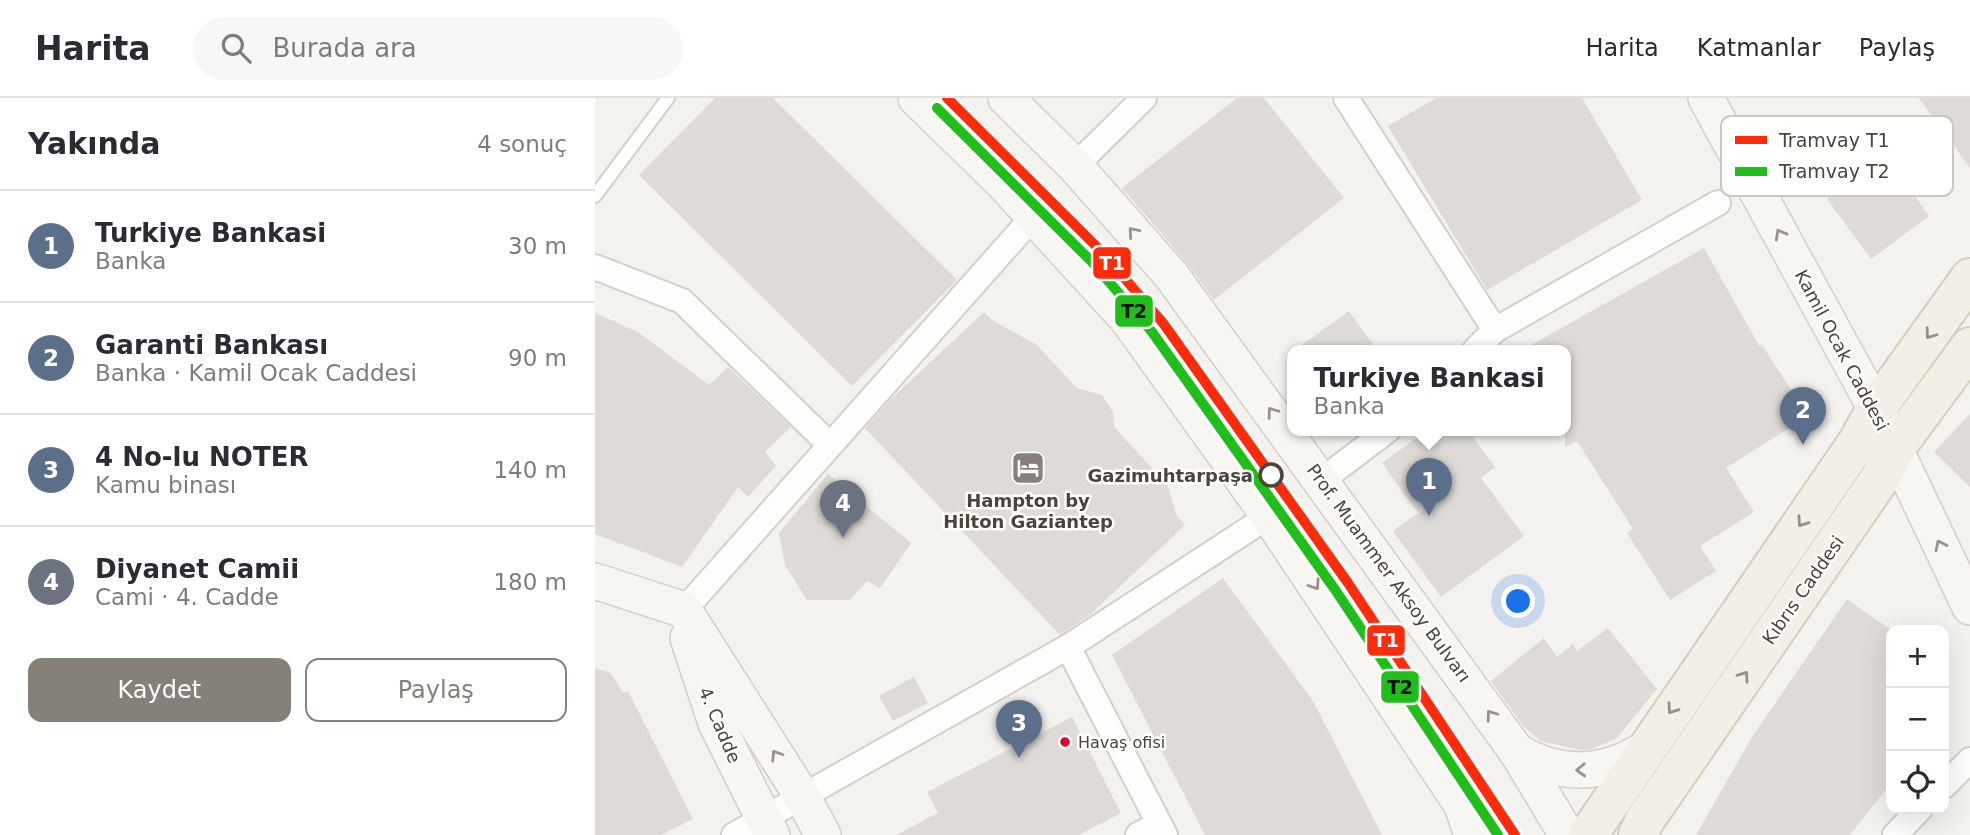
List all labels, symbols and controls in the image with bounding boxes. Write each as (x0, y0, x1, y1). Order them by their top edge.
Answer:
search box (193, 17, 683, 80)
text: Harita (35, 29, 151, 68)
icon: search (217, 29, 255, 67)
text: Burada ara (273, 33, 417, 63)
text: Harita (1585, 34, 1659, 62)
text: Katmanlar (1697, 34, 1821, 62)
text: Paylaş (1859, 34, 1935, 62)
legend (1721, 116, 1953, 196)
text: Yakında (28, 126, 161, 161)
text: Tramvay T1 (1778, 129, 1890, 151)
text: 4 sonuç (477, 131, 567, 157)
text: Tramvay T2 (1778, 160, 1890, 182)
text: Turkiye Bankasi (95, 218, 326, 248)
one-way arrow (1129, 227, 1141, 240)
one-way arrow (1775, 229, 1788, 241)
text: 1 (43, 233, 59, 259)
text: 30 m (508, 233, 567, 259)
line badge: T1 (1092, 246, 1132, 280)
text: Banka (95, 248, 166, 274)
text: T1 (1099, 252, 1125, 274)
street label: Kamil Ocak Caddesi (1791, 266, 1893, 434)
line badge: T2 (1114, 294, 1154, 328)
text: T2 (1121, 300, 1147, 322)
one-way arrow (1926, 326, 1938, 339)
text: Garanti Bankası (95, 330, 328, 360)
text: 2 (43, 345, 59, 371)
text: 90 m (508, 345, 567, 371)
popup (1287, 345, 1571, 436)
text: Banka · Kamil Ocak Caddesi (95, 360, 417, 386)
text: Turkiye Bankasi (1313, 363, 1545, 393)
pin: 2 (1780, 387, 1826, 445)
text: Banka (1313, 393, 1385, 419)
one-way arrow (1268, 407, 1280, 420)
text: 4 No-lu NOTER (95, 442, 308, 472)
hotel icon: Hampton by Hilton Gaziantep (1009, 449, 1047, 487)
text: 3 (43, 457, 59, 483)
text: 140 m (493, 457, 567, 483)
pin: 1 (1406, 458, 1452, 516)
street label: Prof. Muammer Aksoy Bulvarı (1303, 460, 1475, 686)
marker: Gazimuhtarpaşa (1259, 463, 1283, 487)
place label: Gazimuhtarpaşa (1088, 465, 1253, 486)
text: Kamu binası (95, 472, 236, 498)
pin: 4 (820, 480, 866, 538)
place label: Hampton by Hilton Gaziantep (943, 490, 1113, 532)
one-way arrow (1798, 514, 1810, 527)
street label: Kıbrıs Caddesi (1758, 532, 1848, 648)
one-way arrow (1935, 540, 1949, 552)
text: Diyanet Camii (95, 554, 299, 584)
text: 4 (43, 569, 59, 595)
text: 180 m (493, 569, 567, 595)
one-way arrow (1307, 577, 1319, 590)
text: Cami · 4. Cadde (95, 584, 279, 610)
your location (1501, 584, 1535, 618)
line badge: T1 (1366, 624, 1406, 657)
map controls (1886, 625, 1949, 814)
button: + (1886, 625, 1949, 688)
text: T1 (1373, 629, 1399, 651)
button: Kaydet (28, 658, 291, 722)
button: Paylaş (305, 658, 567, 722)
line badge: T2 (1380, 670, 1420, 704)
one-way arrow (1736, 671, 1749, 684)
text: T2 (1387, 676, 1413, 698)
street label: 4. Cadde (695, 684, 745, 766)
button: − (1886, 688, 1949, 751)
pin: 3 (996, 700, 1042, 758)
one-way arrow (1668, 701, 1680, 714)
one-way arrow (1487, 710, 1499, 723)
place label: Havaş ofisi (1078, 733, 1165, 752)
marker: Havaş ofisi (1058, 735, 1072, 749)
one-way arrow (772, 749, 785, 762)
button: locate (1886, 751, 1949, 814)
one-way arrow (1576, 763, 1587, 778)

